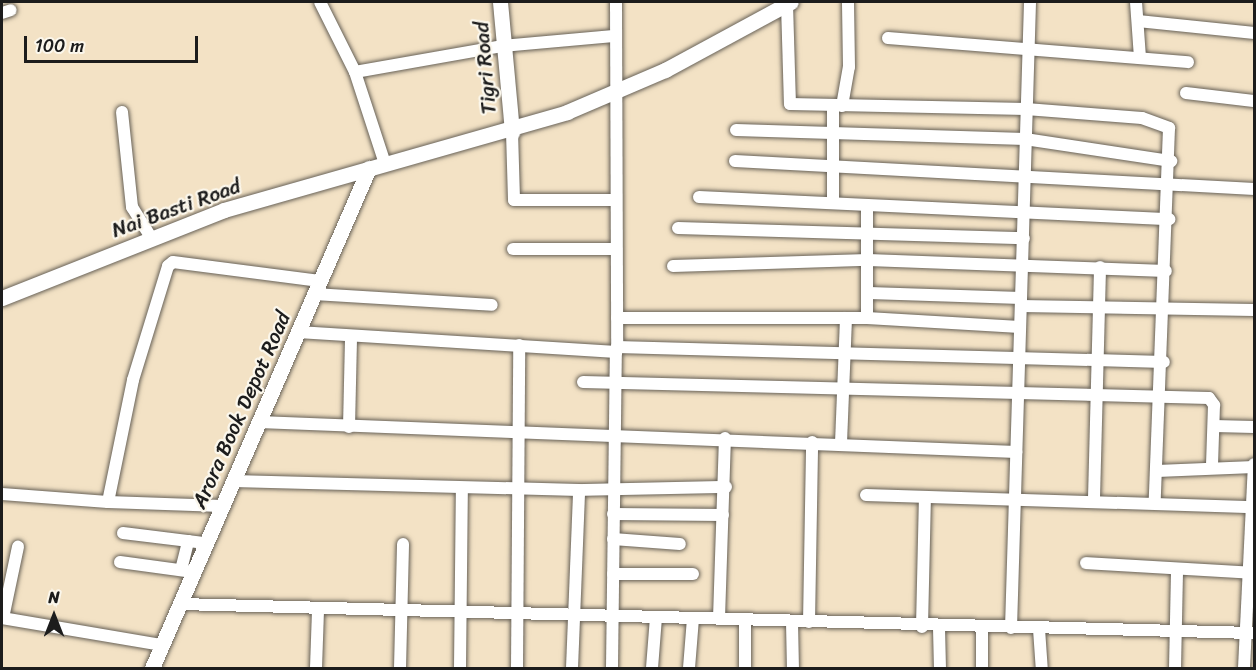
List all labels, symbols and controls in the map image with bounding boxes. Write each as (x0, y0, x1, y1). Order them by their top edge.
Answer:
street label: Tigri Road (468, 21, 502, 115)
scale bar (27, 24, 201, 62)
text: 100 m (35, 30, 84, 62)
street label: Nai Basti Road (108, 173, 244, 243)
street label: Arora Book Depot Road (186, 307, 296, 513)
text: N (48, 583, 60, 612)
north arrow (24, 586, 84, 646)

